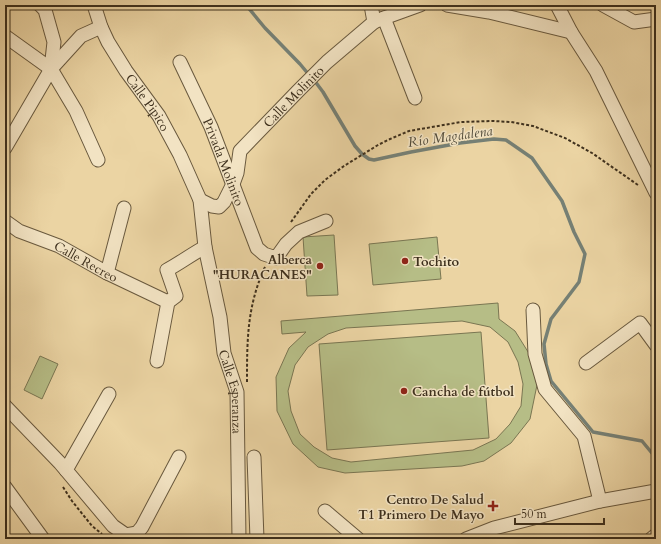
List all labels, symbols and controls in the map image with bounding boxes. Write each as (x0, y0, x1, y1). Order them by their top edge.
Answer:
street label: Calle Molinito (260, 62, 328, 132)
street label: Calle Pipico (121, 70, 173, 135)
street label: Privada Molinito (198, 115, 248, 208)
water label: Río Magdalena (407, 121, 494, 152)
street label: Calle Recreo (51, 237, 120, 287)
place label: Alberca "HURACANES" (213, 251, 313, 284)
place label: Tochito (413, 253, 460, 271)
marker: Tochito (400, 256, 410, 266)
marker: Alberca "HURACANES" (315, 261, 325, 271)
street label: Calle Esperanza (213, 347, 246, 434)
place label: Cancha de fútbol (412, 383, 514, 401)
marker: Cancha de fútbol (399, 386, 409, 396)
place label: Centro De Salud T1 Primero De Mayo (358, 491, 485, 524)
marker: Centro De Salud T1 Primero De Mayo (487, 500, 499, 512)
scale bar (515, 500, 604, 526)
text: 50 m (521, 506, 548, 522)

